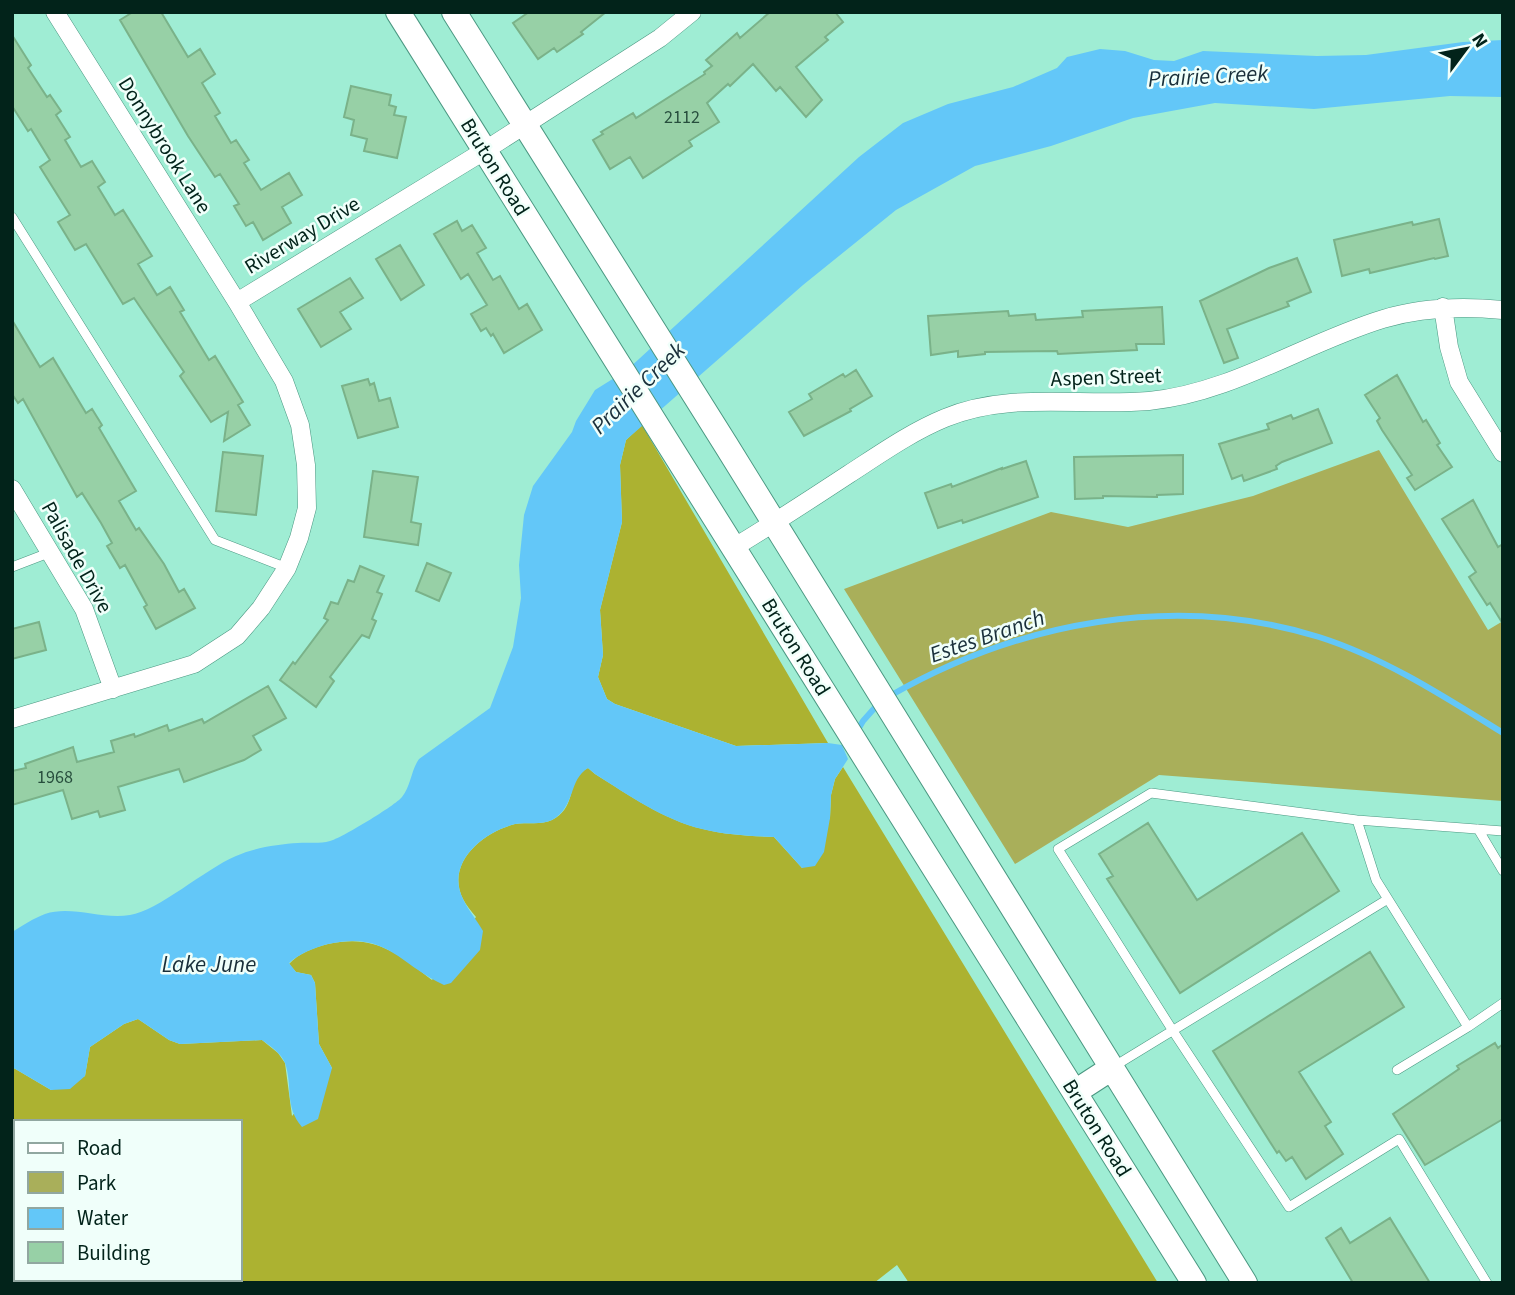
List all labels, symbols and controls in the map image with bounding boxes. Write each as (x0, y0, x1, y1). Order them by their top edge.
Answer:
north arrow (1431, 14, 1501, 84)
text: N (1464, 28, 1494, 53)
water label: Prairie Creek (1147, 56, 1270, 96)
street label: Donnybrook Lane (111, 71, 219, 219)
house number: 2112 (664, 105, 700, 130)
street label: Bruton Road (453, 112, 537, 222)
street label: Riverway Drive (239, 189, 365, 281)
water label: Prairie Creek (583, 334, 693, 442)
street label: Aspen Street (1050, 360, 1162, 394)
street label: Palisade Drive (34, 496, 120, 618)
street label: Bruton Road (754, 592, 838, 702)
water label: Estes Branch (925, 601, 1049, 671)
house number: 1968 (37, 765, 73, 790)
water label: Lake June (162, 948, 256, 981)
street label: Bruton Road (1055, 1073, 1139, 1183)
legend (14, 1120, 242, 1281)
text: Road (77, 1133, 122, 1163)
text: Park (77, 1168, 117, 1198)
text: Water (77, 1203, 129, 1233)
text: Building (77, 1238, 151, 1268)

